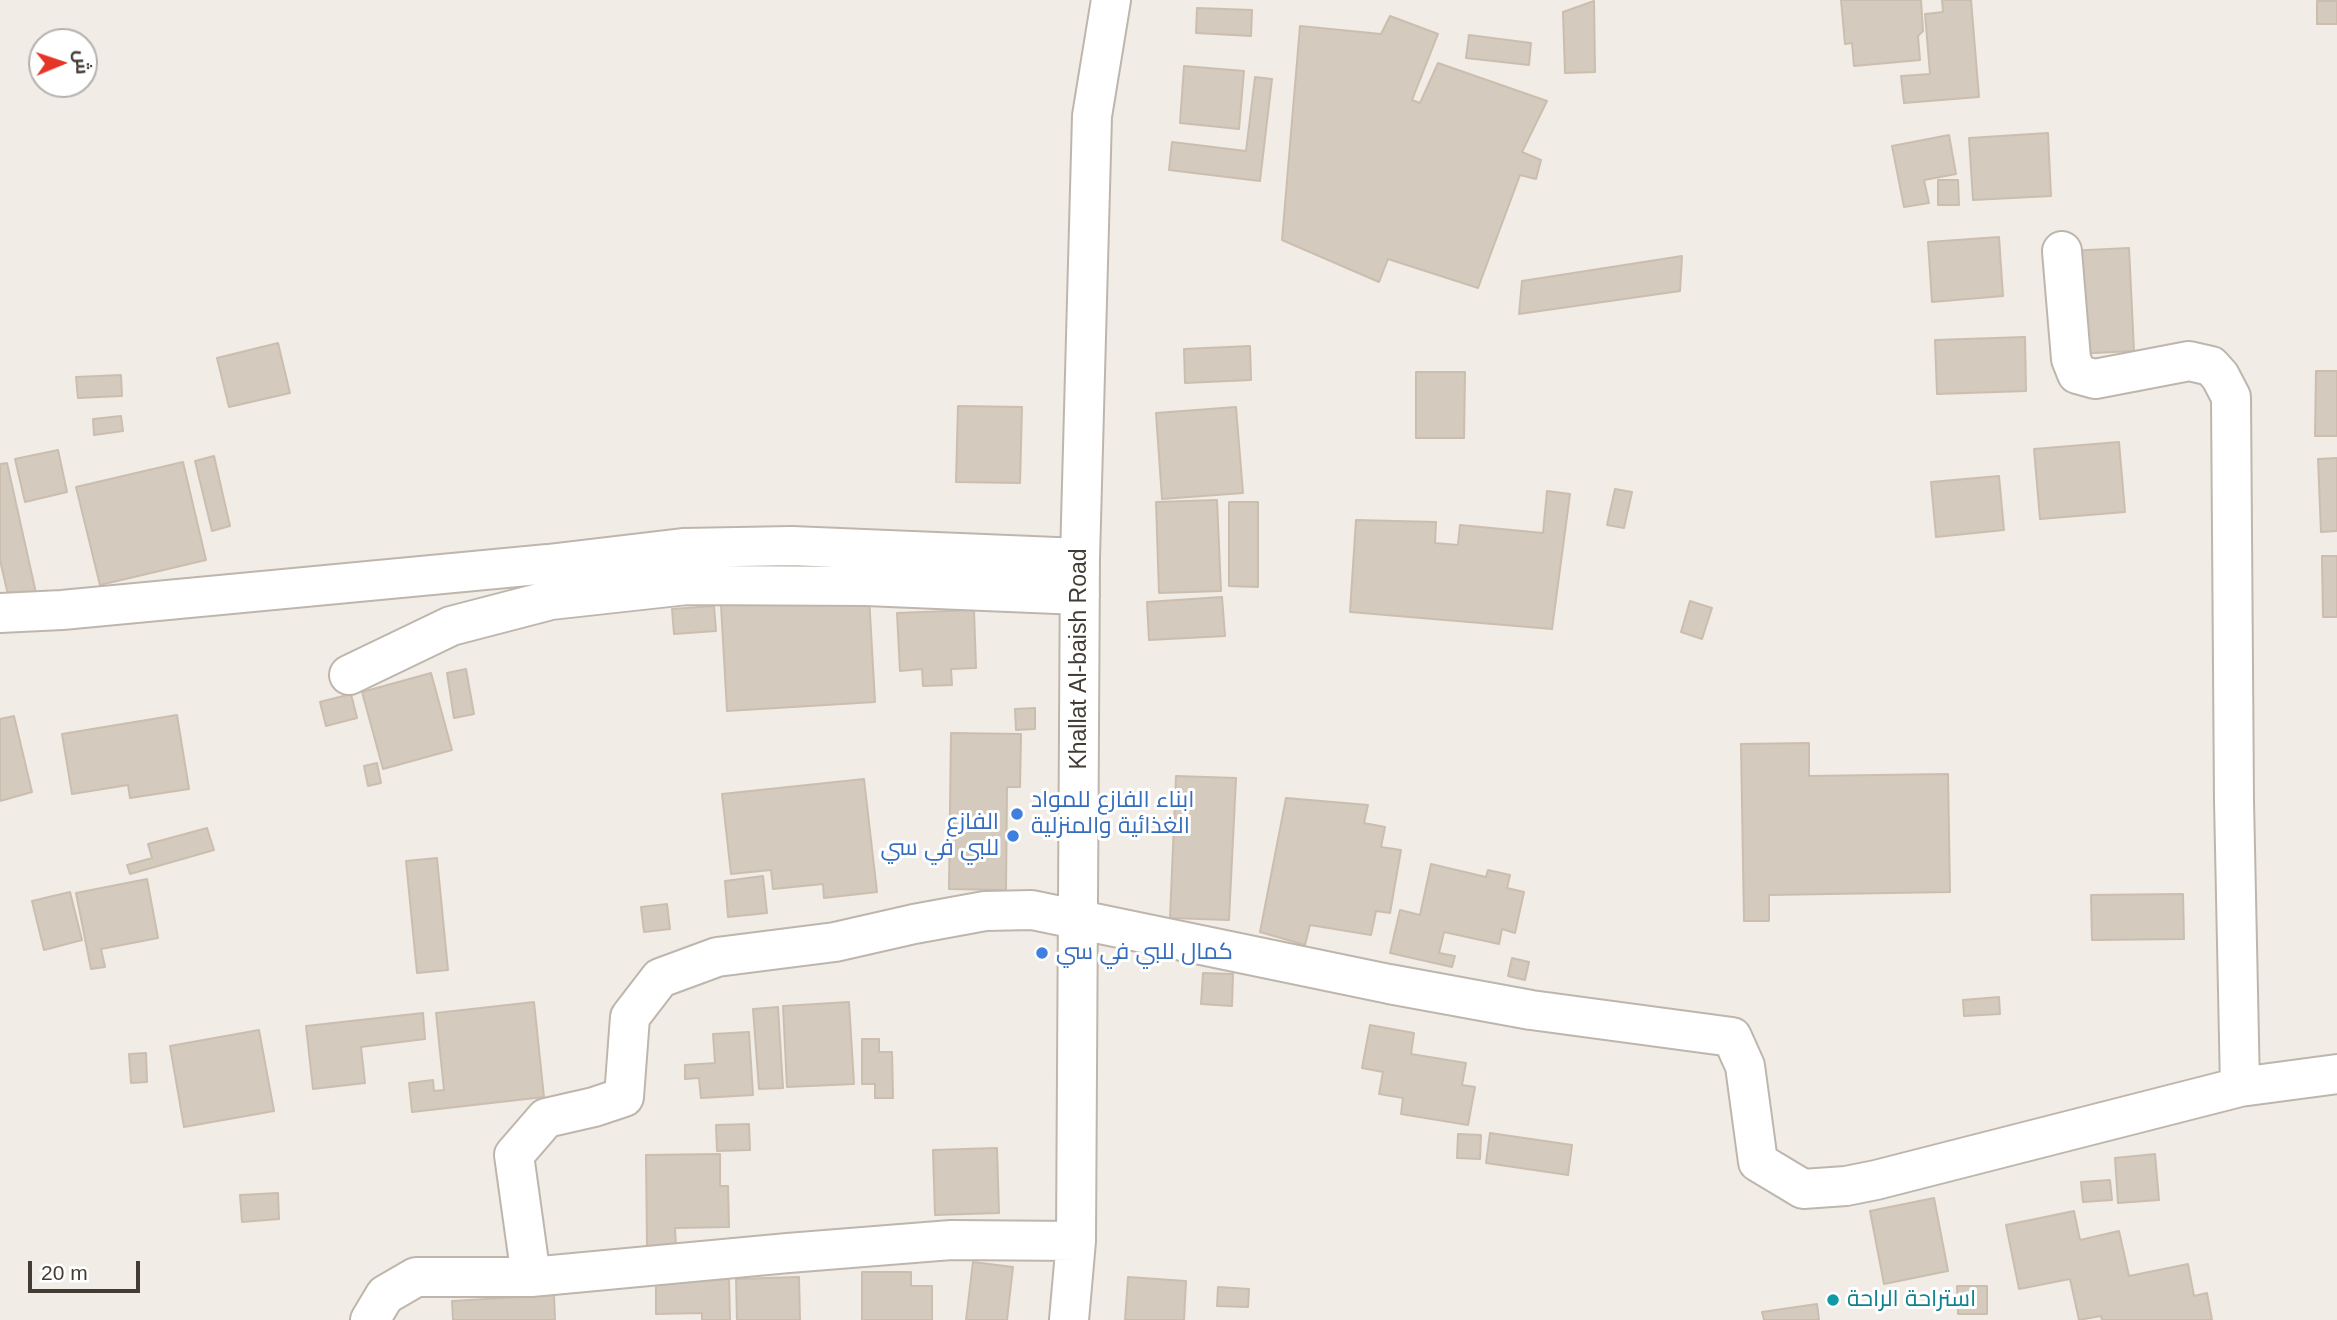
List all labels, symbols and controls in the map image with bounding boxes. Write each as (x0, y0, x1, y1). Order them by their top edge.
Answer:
north arrow (28, 28, 98, 98)
text: ش (72, 50, 93, 75)
street label: Khallat Al-baish Road (1066, 548, 1094, 770)
place label: ابناء الفازع للمواد الغذائية والمنزلية (1031, 787, 1194, 841)
marker: ابناء الفازع للمواد الغذائية والمنزلية (1009, 806, 1025, 822)
place label: الفازع للبي في سي (880, 809, 999, 863)
marker: الفازع للبي في سي (1005, 828, 1021, 844)
place label: كمال للبي في سي (1056, 939, 1233, 967)
marker: كمال للبي في سي (1034, 945, 1050, 961)
scale bar (32, 1246, 144, 1290)
text: 20 m (41, 1261, 88, 1284)
place label: استراحة الراحة (1847, 1286, 1976, 1314)
marker: استراحة الراحة (1825, 1292, 1841, 1308)

